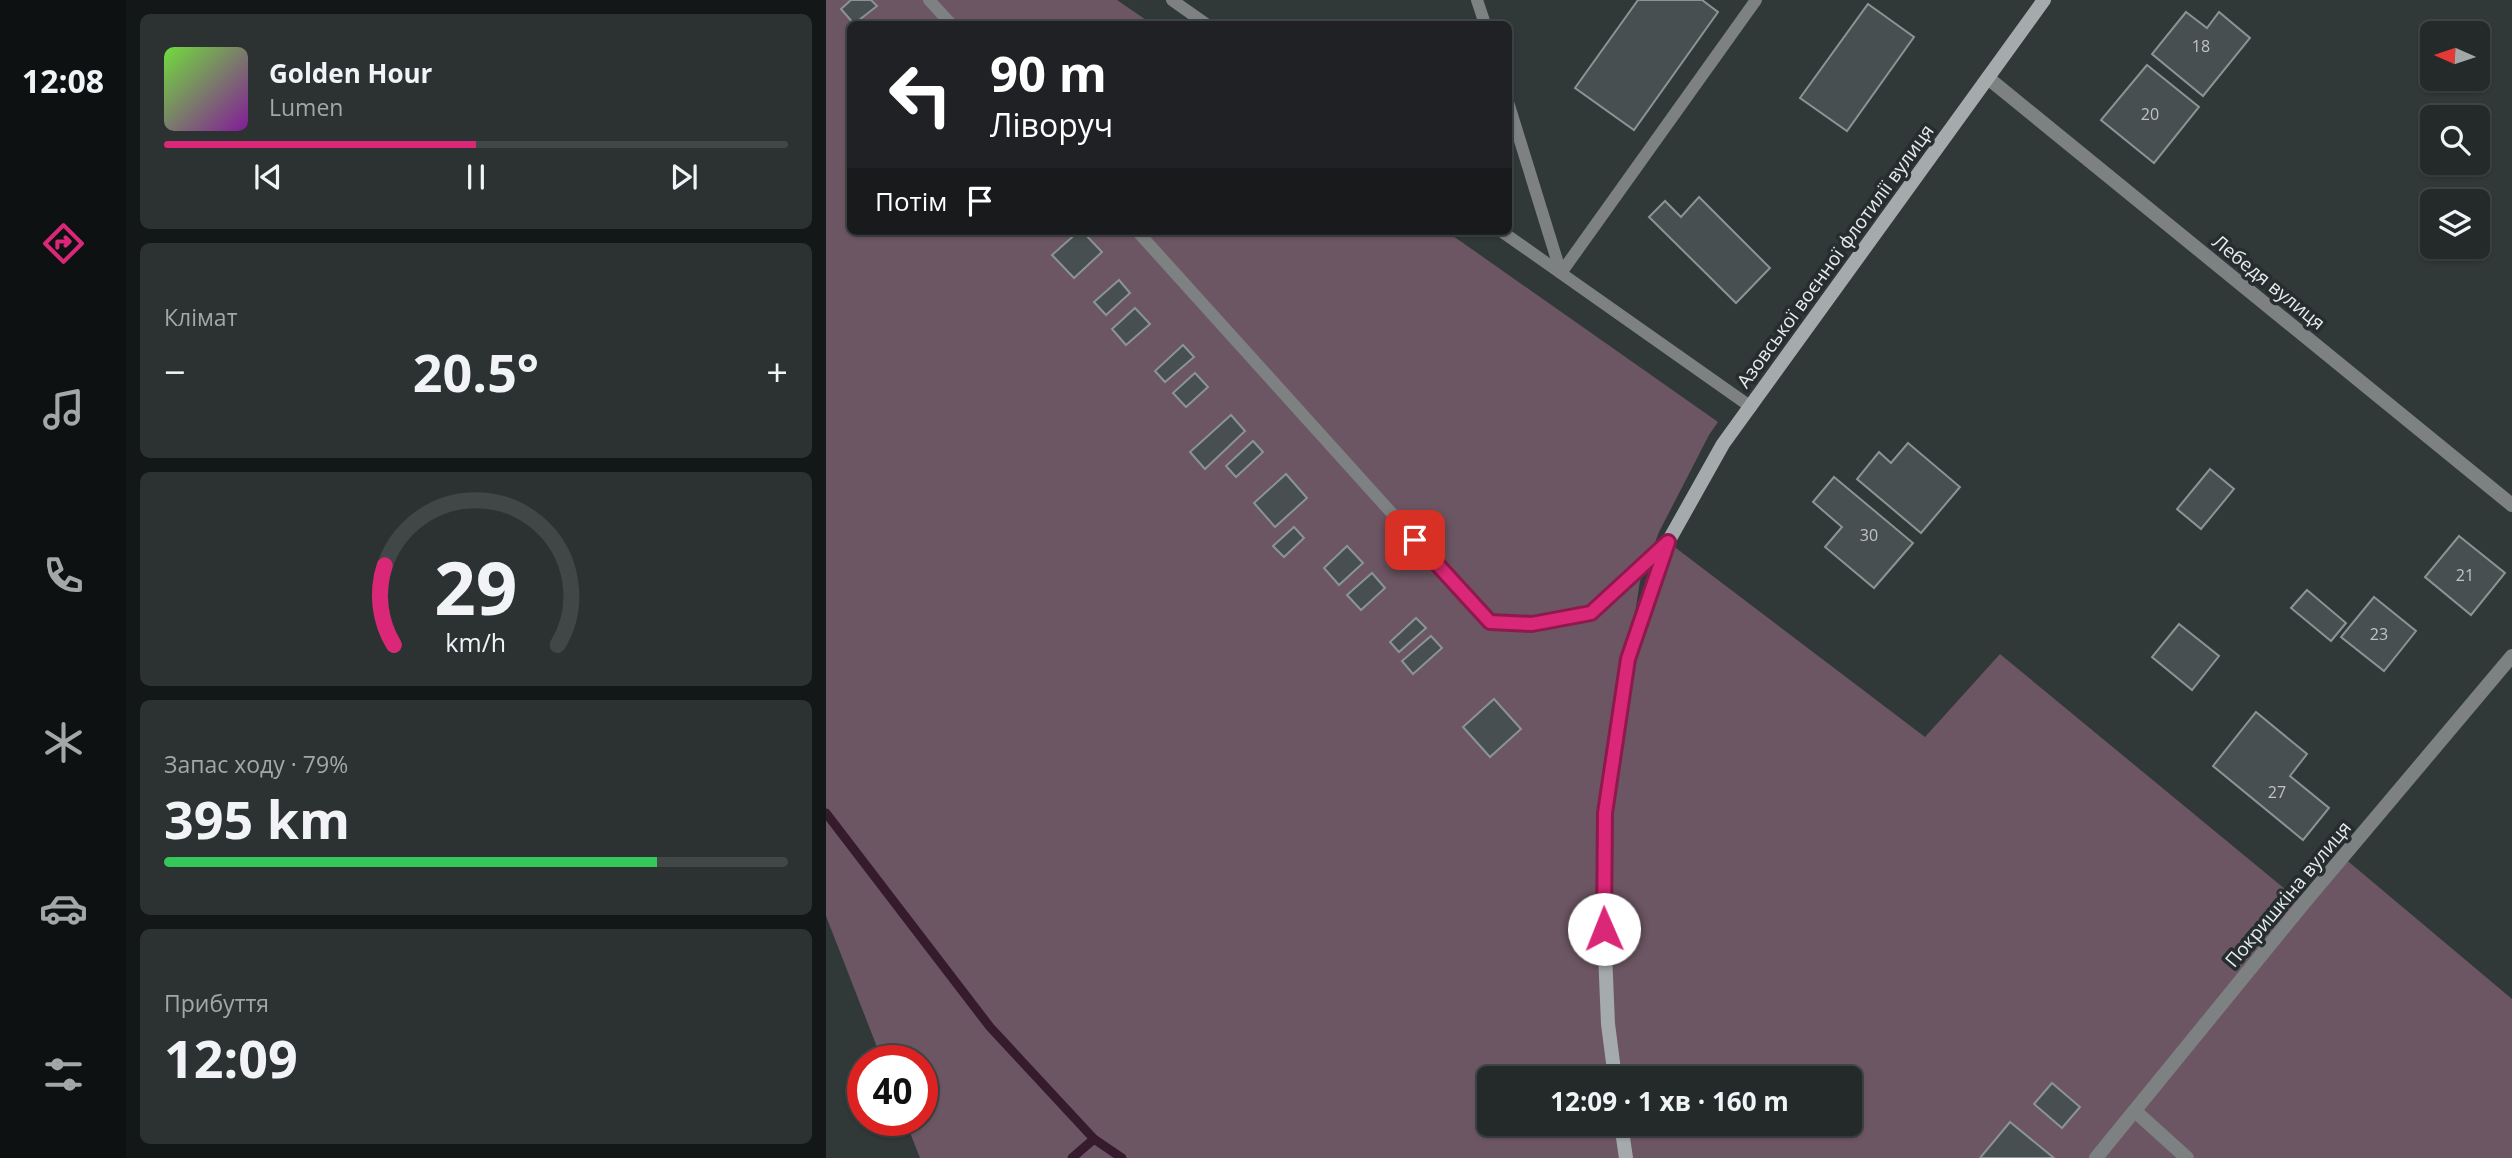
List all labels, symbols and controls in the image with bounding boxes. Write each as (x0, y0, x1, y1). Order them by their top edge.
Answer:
north arrow (2420, 21, 2490, 91)
map controls (2420, 21, 2490, 259)
house number: 18 (2192, 35, 2210, 57)
text: 90 m (990, 40, 1107, 106)
icon: left (875, 49, 966, 140)
text: Golden Hour (269, 55, 432, 91)
text: 12:08 (22, 59, 104, 102)
text: Lumen (269, 91, 343, 123)
text: Ліворуч (990, 103, 1113, 146)
house number: 20 (2141, 103, 2159, 125)
button: search (2420, 105, 2490, 175)
street label: Азовської воєнної флотилії вулиця (1730, 119, 1940, 393)
icon: previous (249, 158, 287, 196)
icon: pause (457, 158, 495, 196)
icon: next (665, 158, 703, 196)
icon: arrive (961, 182, 999, 220)
text: Потім (875, 183, 947, 219)
button: layers (2420, 189, 2490, 259)
icon: directions (39, 219, 88, 268)
street label: Лебедя вулиця (2207, 228, 2331, 336)
text: Клімат (164, 301, 237, 333)
text: 20.5° (413, 336, 539, 407)
text: − (164, 345, 186, 397)
text: + (766, 345, 788, 397)
icon: music (39, 385, 88, 434)
pin (1385, 510, 1445, 570)
icon: arrive (1396, 521, 1434, 559)
house number: 30 (1860, 524, 1878, 546)
text: 29 (434, 537, 518, 636)
icon: phone (39, 551, 88, 600)
house number: 21 (2456, 564, 2474, 586)
house number: 23 (2370, 623, 2388, 645)
text: km/h (446, 625, 506, 659)
icon: climate (39, 718, 88, 767)
text: Запас ходу · 79% (164, 748, 348, 780)
house number: 27 (2268, 781, 2286, 803)
text: 395 km (164, 783, 350, 854)
street label: Покришкіна вулиця (2219, 815, 2357, 973)
icon: car (39, 884, 88, 933)
position arrow (1567, 892, 1641, 966)
text: Прибуття (164, 987, 269, 1019)
text: 12:09 (164, 1022, 298, 1093)
speed limit sign: 40 (847, 1045, 938, 1136)
icon: filters (39, 1050, 88, 1099)
text: 12:09 · 1 хв · 160 m (1550, 1083, 1789, 1119)

